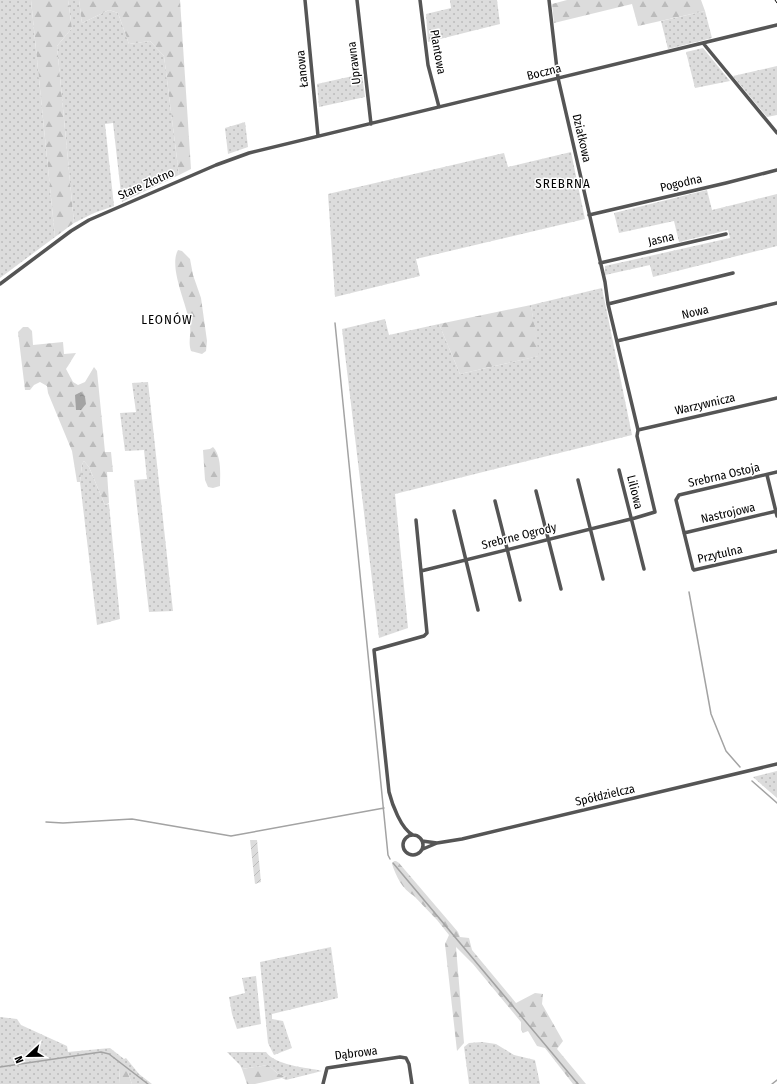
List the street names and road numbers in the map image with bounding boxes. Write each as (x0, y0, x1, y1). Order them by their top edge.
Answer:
street label: Plantowa (427, 29, 449, 76)
street label: Uprawna (344, 41, 364, 85)
street label: Łanowa (293, 49, 311, 88)
street label: Boczna (525, 61, 563, 83)
street label: Działkowa (570, 112, 594, 164)
street label: Stare Złotno (116, 165, 176, 203)
street label: Pogodna (659, 171, 703, 195)
street label: Jasna (647, 229, 676, 249)
street label: Nowa (680, 302, 710, 322)
street label: Warzywnicza (673, 390, 737, 418)
street label: Srebrna Ostoja (687, 460, 761, 490)
street label: Liliowa (624, 474, 646, 511)
street label: Nastrojowa (700, 500, 757, 526)
street label: Srebrne Ogrody (480, 520, 558, 552)
street label: Przytulna (696, 542, 744, 566)
street label: Spółdzielcza (574, 781, 636, 809)
street label: Dąbrowa (334, 1043, 378, 1063)

